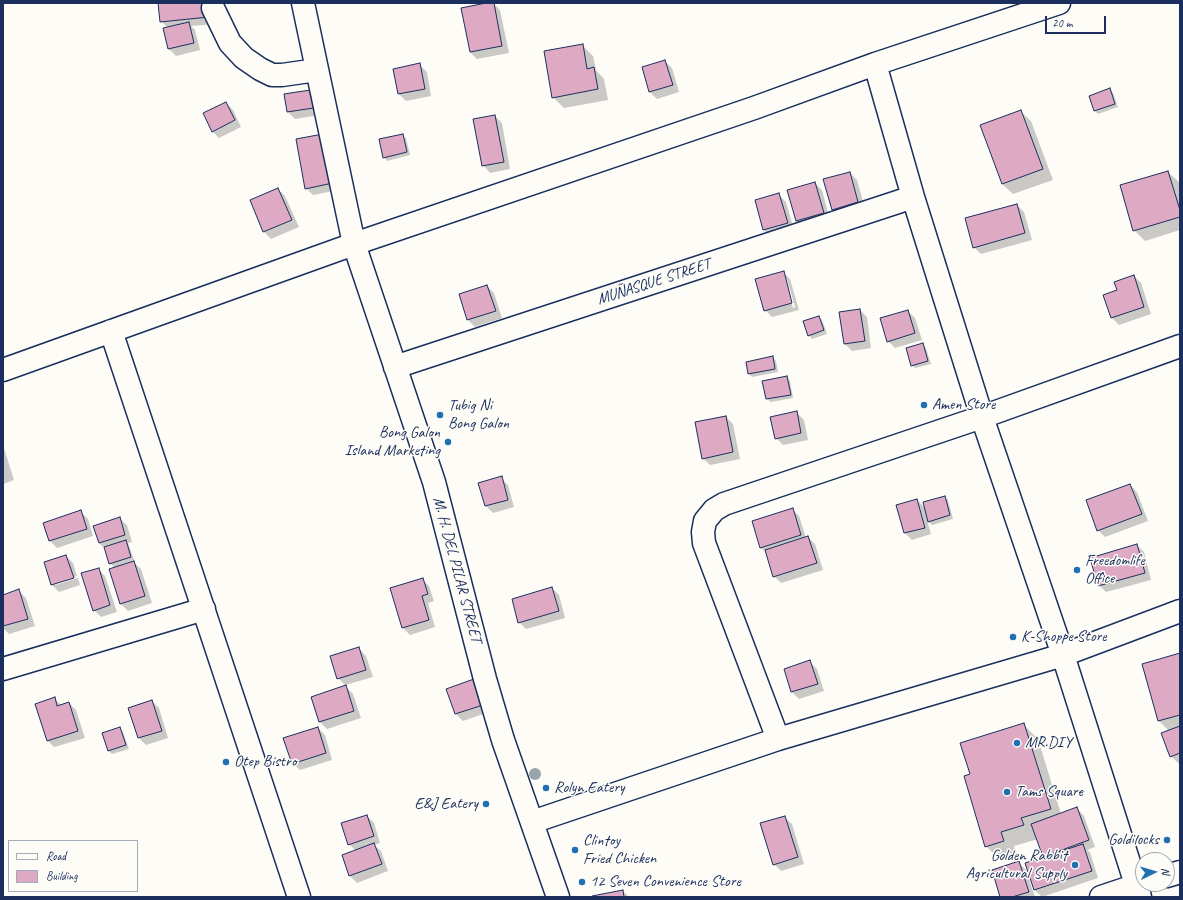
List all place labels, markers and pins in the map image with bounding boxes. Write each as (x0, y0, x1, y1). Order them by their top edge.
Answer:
place label: Amen Store (932, 395, 995, 415)
place label: Tubig Ni Bong Galon (448, 396, 509, 434)
marker: Amen Store (919, 400, 929, 410)
marker: Tubig Ni Bong Galon (435, 410, 445, 420)
place label: Bong Galon Island Marketing (345, 423, 440, 461)
marker: Bong Galon Island Marketing (443, 437, 453, 447)
place label: Freedomlife Office (1085, 551, 1145, 589)
marker: Freedomlife Office (1072, 565, 1082, 575)
place label: K-Shoppe Store (1021, 627, 1107, 647)
marker: K-Shoppe Store (1008, 632, 1018, 642)
place label: MR.DIY (1025, 733, 1072, 753)
marker: MR.DIY (1012, 738, 1022, 748)
place label: Otep Bistro (234, 752, 296, 772)
marker: Otep Bistro (221, 757, 231, 767)
place label: Rolyn Eatery (554, 778, 624, 798)
place label: Tams Square (1015, 782, 1083, 802)
marker: Rolyn Eatery (541, 783, 551, 793)
marker: Tams Square (1002, 787, 1012, 797)
place label: E&J Eatery (415, 794, 478, 814)
marker: E&J Eatery (481, 799, 491, 809)
place label: Goldilocks (1108, 830, 1159, 850)
place label: Clintoy Fried Chicken (583, 831, 656, 869)
marker: Goldilocks (1162, 835, 1172, 845)
marker: Clintoy Fried Chicken (570, 845, 580, 855)
place label: Golden Rabbit Agricultural Supply (966, 846, 1067, 884)
marker: Golden Rabbit Agricultural Supply (1070, 860, 1080, 870)
place label: 12 Seven Convenience Store (590, 872, 741, 892)
marker: 12 Seven Convenience Store (577, 877, 587, 887)

